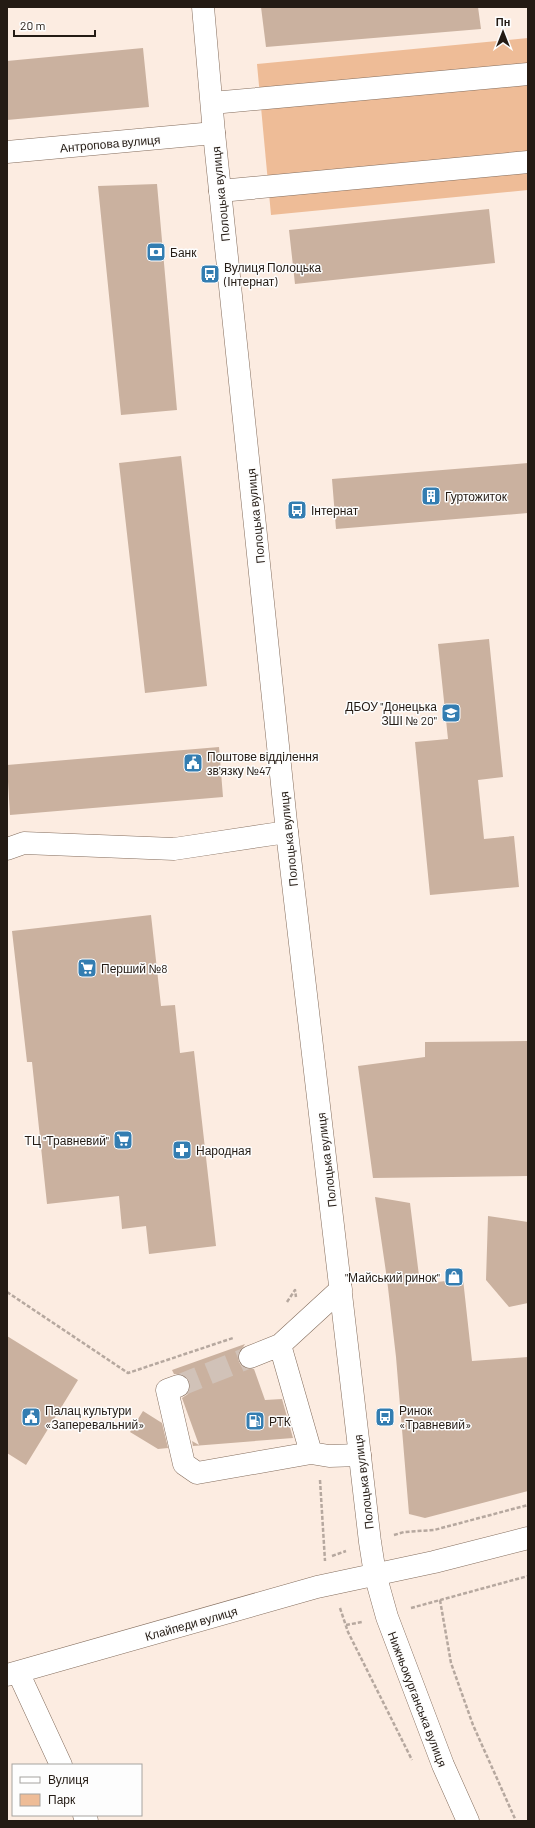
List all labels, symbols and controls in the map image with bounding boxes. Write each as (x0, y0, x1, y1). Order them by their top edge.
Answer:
scale bar (14, 12, 95, 38)
north arrow (483, 12, 523, 52)
text: Пн (496, 15, 510, 28)
text: 20 m (20, 18, 46, 32)
street label: Антропова вулиця (59, 132, 161, 155)
street label: Полоцька вулиця (208, 146, 233, 242)
bank icon: Банк (145, 241, 167, 263)
place label: Банк (170, 245, 197, 259)
place label: Вулиця Полоцька (Інтернат) (223, 260, 322, 289)
bus stop icon: Вулиця Полоцька (Інтернат) (199, 263, 221, 285)
street label: Полоцька вулиця (243, 468, 268, 564)
building icon: Гуртожиток (420, 485, 442, 507)
place label: Гуртожиток (445, 489, 508, 504)
bus stop icon: Інтернат (286, 499, 308, 521)
place label: Інтернат (311, 503, 359, 518)
place label: ДБОУ "Донецька ЗШІ № 20" (345, 699, 437, 727)
school or university icon: ДБОУ "Донецька ЗШІ № 20" (440, 702, 462, 724)
place label: Поштове відділення зв'язку №47 (207, 749, 318, 778)
public building icon: Поштове відділення зв'язку №47 (182, 752, 204, 774)
street label: Полоцька вулиця (276, 791, 301, 887)
supermarket icon: Перший №8 (76, 957, 98, 979)
place label: Перший №8 (101, 961, 168, 976)
street label: Полоцька вулиця (313, 1112, 340, 1208)
supermarket icon: ТЦ "Травневий" (112, 1129, 134, 1151)
place label: ТЦ "Травневий" (25, 1133, 109, 1148)
pharmacy icon: Народная (171, 1139, 193, 1161)
place label: Народная (196, 1143, 251, 1158)
shop icon: "Майський ринок" (443, 1266, 465, 1288)
place label: "Майський ринок" (345, 1270, 440, 1285)
place label: Палац культури «Заперевальний» (45, 1403, 145, 1432)
place label: Ринок «Травневий» (399, 1403, 471, 1432)
public building icon: Палац культури «Заперевальний» (20, 1406, 42, 1428)
bus stop icon: Ринок «Травневий» (374, 1406, 396, 1428)
fuel station icon: РТК (244, 1410, 266, 1432)
place label: РТК (269, 1414, 291, 1428)
street label: Полоцька вулиця (350, 1434, 377, 1530)
street label: Клайпеди вулиця (143, 1603, 239, 1644)
street label: Нижньокурганська вулиця (385, 1629, 450, 1769)
legend (12, 1764, 142, 1816)
text: Вулиця (48, 1772, 89, 1787)
text: Парк (48, 1792, 76, 1807)

